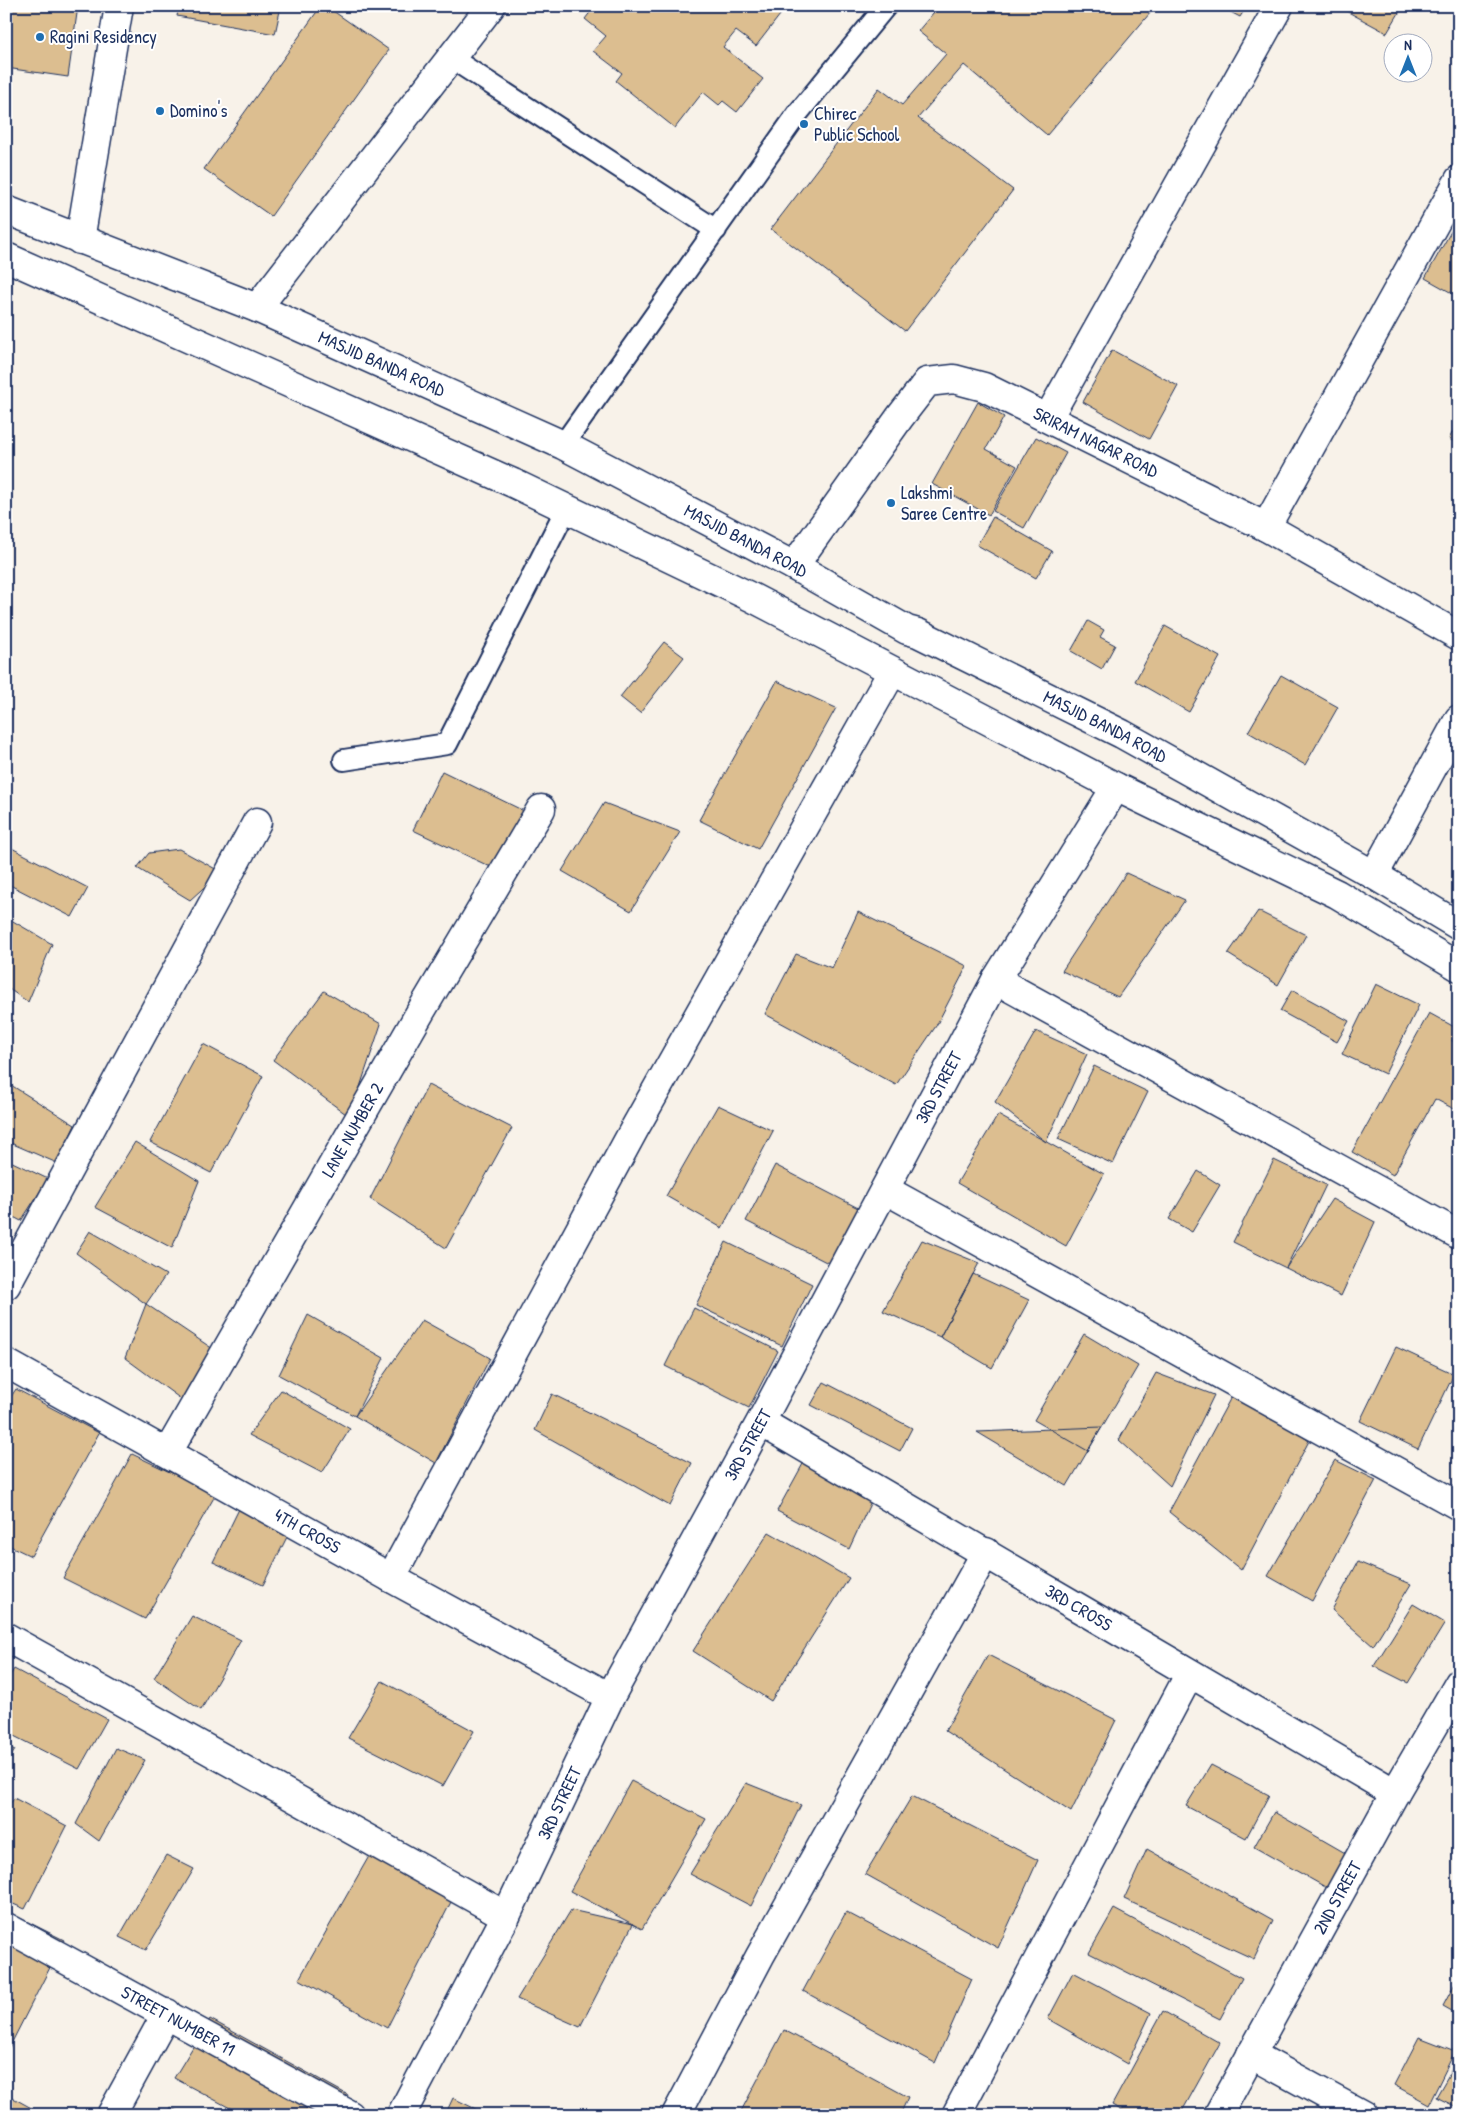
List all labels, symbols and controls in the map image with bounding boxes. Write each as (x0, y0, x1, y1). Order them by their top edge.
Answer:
place label: Ragini Residency (50, 24, 157, 49)
marker: Ragini Residency (34, 31, 46, 43)
north arrow (1382, 32, 1432, 82)
text: N (1404, 35, 1412, 54)
place label: Domino's (170, 98, 227, 123)
place label: Chirec Public School (814, 101, 900, 147)
marker: Domino's (154, 105, 166, 117)
marker: Chirec Public School (798, 118, 810, 130)
street label: MASJID BANDA ROAD (315, 324, 449, 403)
street label: SRIRAM NAGAR ROAD (1029, 401, 1163, 484)
place label: Lakshmi Saree Centre (901, 480, 987, 526)
marker: Lakshmi Saree Centre (885, 497, 897, 509)
street label: MASJID BANDA ROAD (680, 498, 813, 583)
street label: MASJID BANDA ROAD (1039, 684, 1172, 769)
street label: 3RD STREET (909, 1046, 968, 1128)
street label: LANE NUMBER 2 (315, 1078, 389, 1182)
street label: 3RD STREET (718, 1404, 778, 1485)
street label: 4TH CROSS (270, 1502, 345, 1559)
street label: 3RD CROSS (1041, 1578, 1117, 1637)
street label: 3RD STREET (531, 1762, 587, 1844)
street label: 2ND STREET (1307, 1856, 1368, 1938)
street label: STREET NUMBER 11 (117, 1979, 240, 2062)

